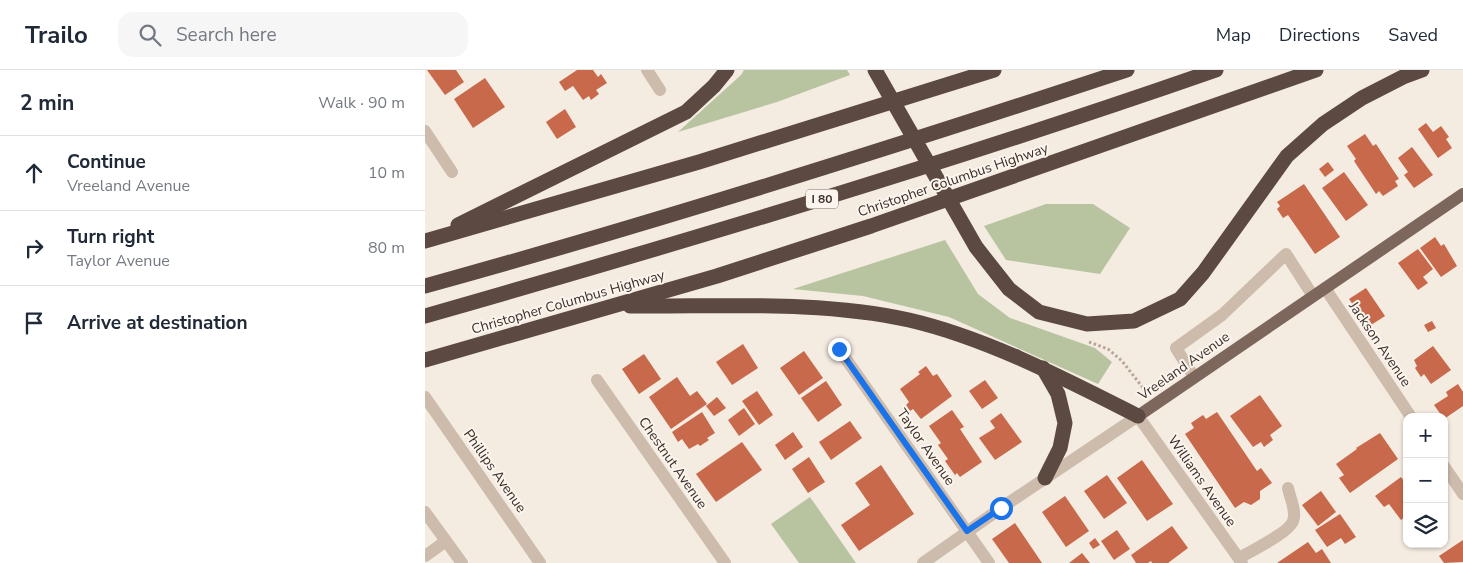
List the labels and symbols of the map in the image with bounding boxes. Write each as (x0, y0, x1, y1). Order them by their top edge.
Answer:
street label: Christopher Columbus Highway (855, 138, 1052, 222)
road number: I 80 (806, 190, 838, 208)
street label: Christopher Columbus Highway (469, 265, 668, 339)
street label: Jackson Avenue (1344, 297, 1416, 390)
street label: Vreeland Avenue (1134, 327, 1234, 405)
route end (828, 338, 851, 361)
street label: Taylor Avenue (892, 405, 960, 489)
street label: Chestnut Avenue (634, 413, 712, 513)
street label: Phillips Avenue (459, 426, 531, 516)
street label: Williams Avenue (1163, 431, 1241, 531)
route start (990, 497, 1013, 520)

